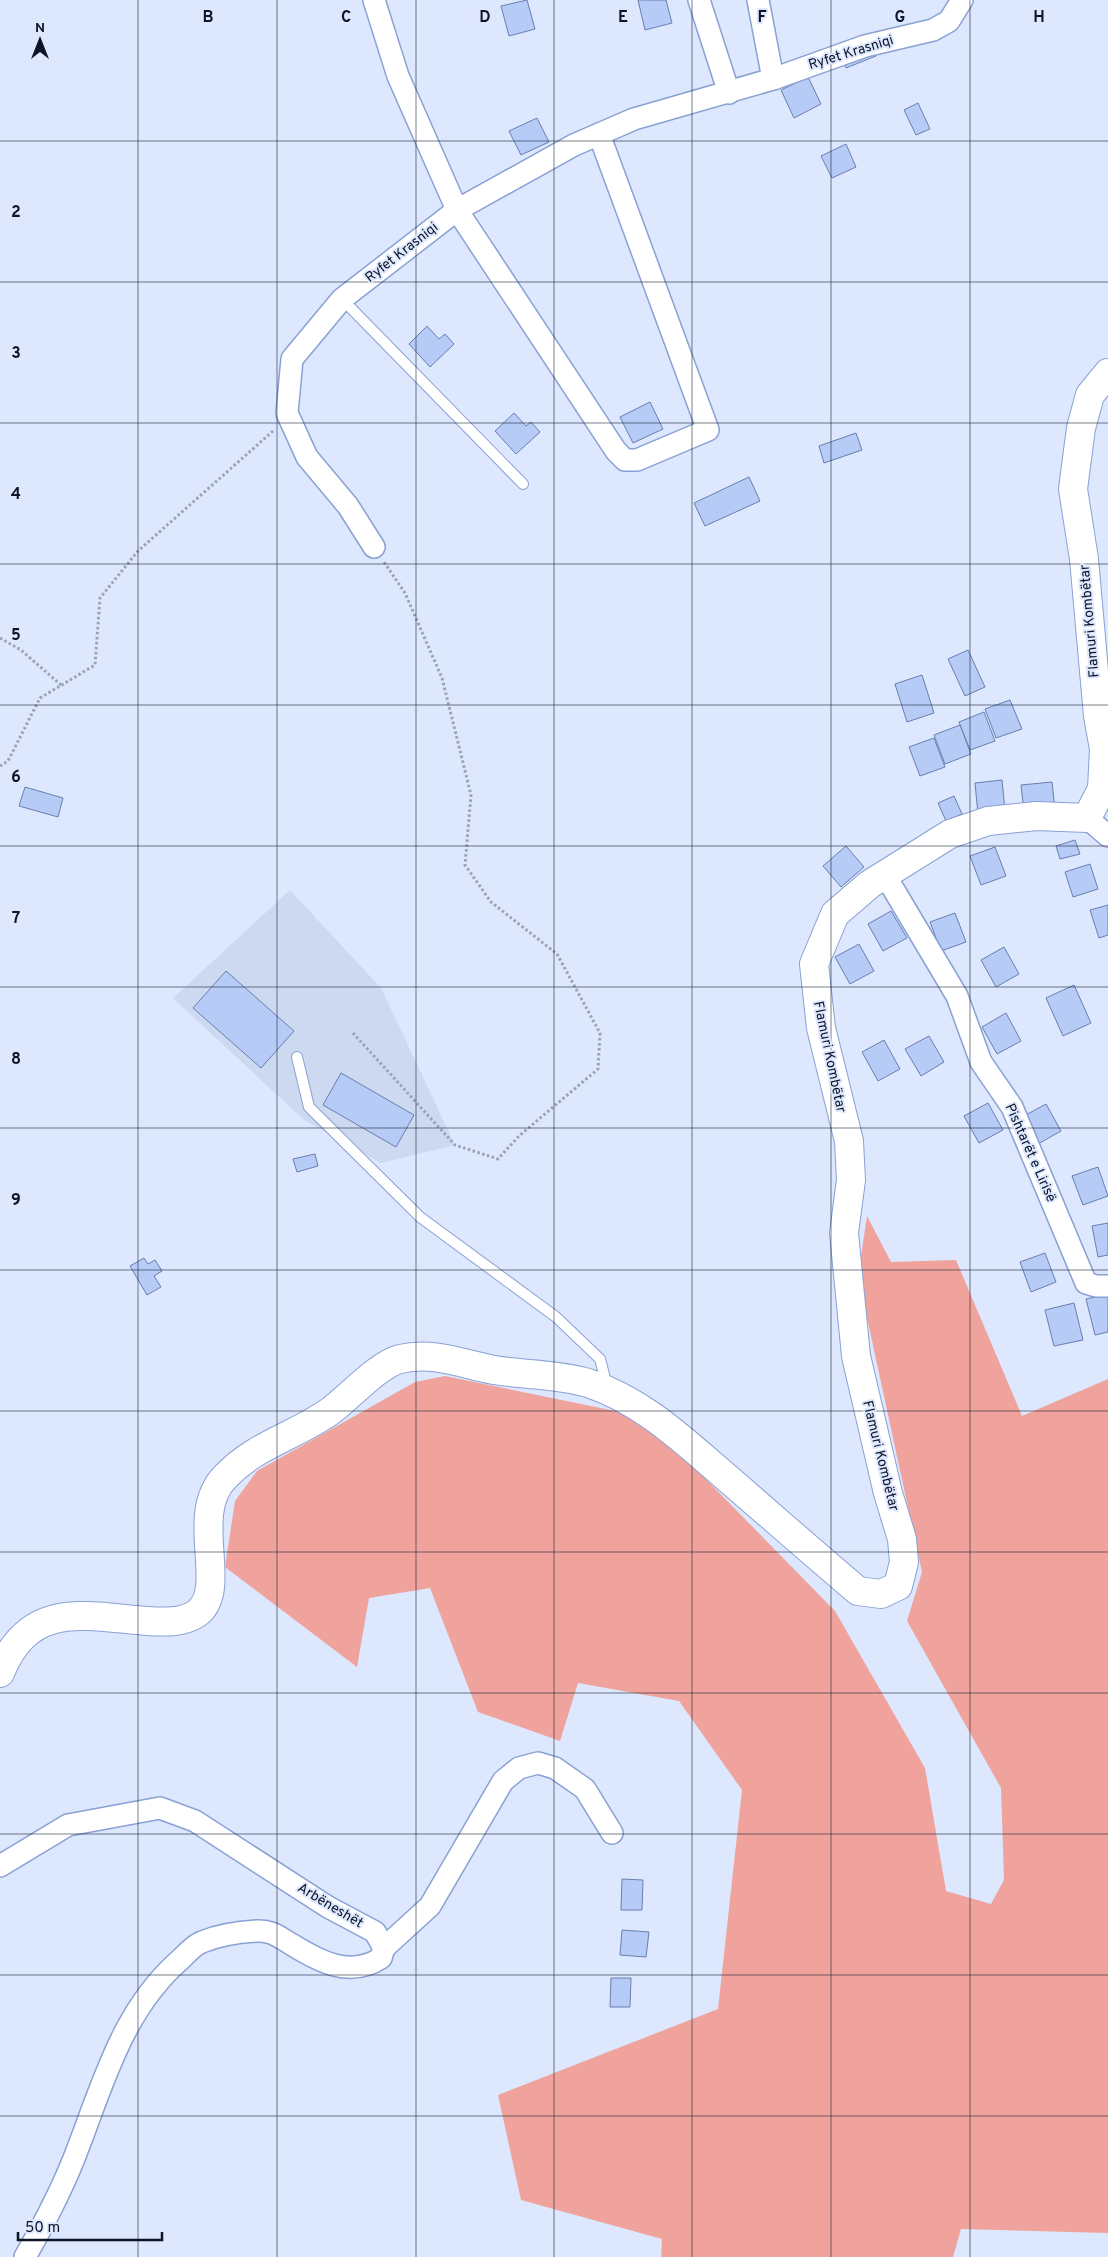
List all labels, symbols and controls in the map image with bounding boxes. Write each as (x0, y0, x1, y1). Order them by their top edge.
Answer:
text: B (202, 8, 214, 28)
text: C (341, 8, 351, 28)
text: D (479, 8, 491, 28)
text: E (618, 8, 628, 28)
text: F (757, 8, 767, 28)
text: G (895, 8, 905, 28)
text: H (1033, 8, 1045, 28)
north arrow (15, 15, 65, 65)
text: N (35, 20, 45, 37)
street label: Ryfet Krasniqi (806, 32, 896, 74)
text: 2 (11, 203, 21, 223)
street label: Ryfet Krasniqi (362, 219, 442, 287)
text: 3 (11, 344, 21, 364)
text: 4 (11, 485, 21, 505)
street label: Flamuri Kombëtar (1077, 563, 1103, 678)
text: 5 (11, 626, 21, 646)
text: 6 (11, 768, 21, 788)
text: 7 (12, 909, 20, 929)
street label: Flamuri Kombëtar (809, 1000, 849, 1115)
text: 8 (11, 1050, 21, 1070)
street label: Pishtarët e Lirisë (1001, 1101, 1059, 1205)
text: 9 (11, 1191, 21, 1211)
street label: Flamuri Kombëtar (858, 1399, 902, 1514)
street label: Arbëneshët (294, 1880, 366, 1932)
scale bar (18, 2210, 161, 2242)
text: 50 m (25, 2219, 60, 2238)

